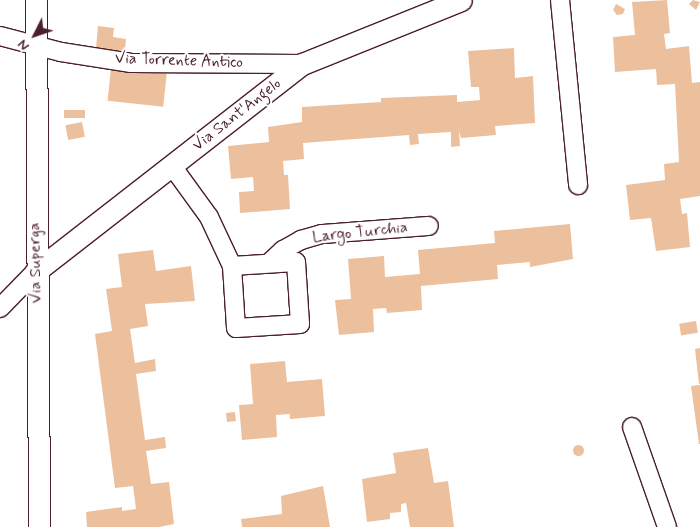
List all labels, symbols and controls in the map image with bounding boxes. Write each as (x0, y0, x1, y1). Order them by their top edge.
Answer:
north arrow (10, 10, 60, 60)
text: N (14, 35, 34, 54)
street label: Via Torrente Antico (114, 49, 244, 73)
street label: Via Sant'Angelo (189, 75, 285, 155)
street label: Largo Turchia (313, 219, 407, 247)
street label: Via Superga (26, 223, 46, 303)

